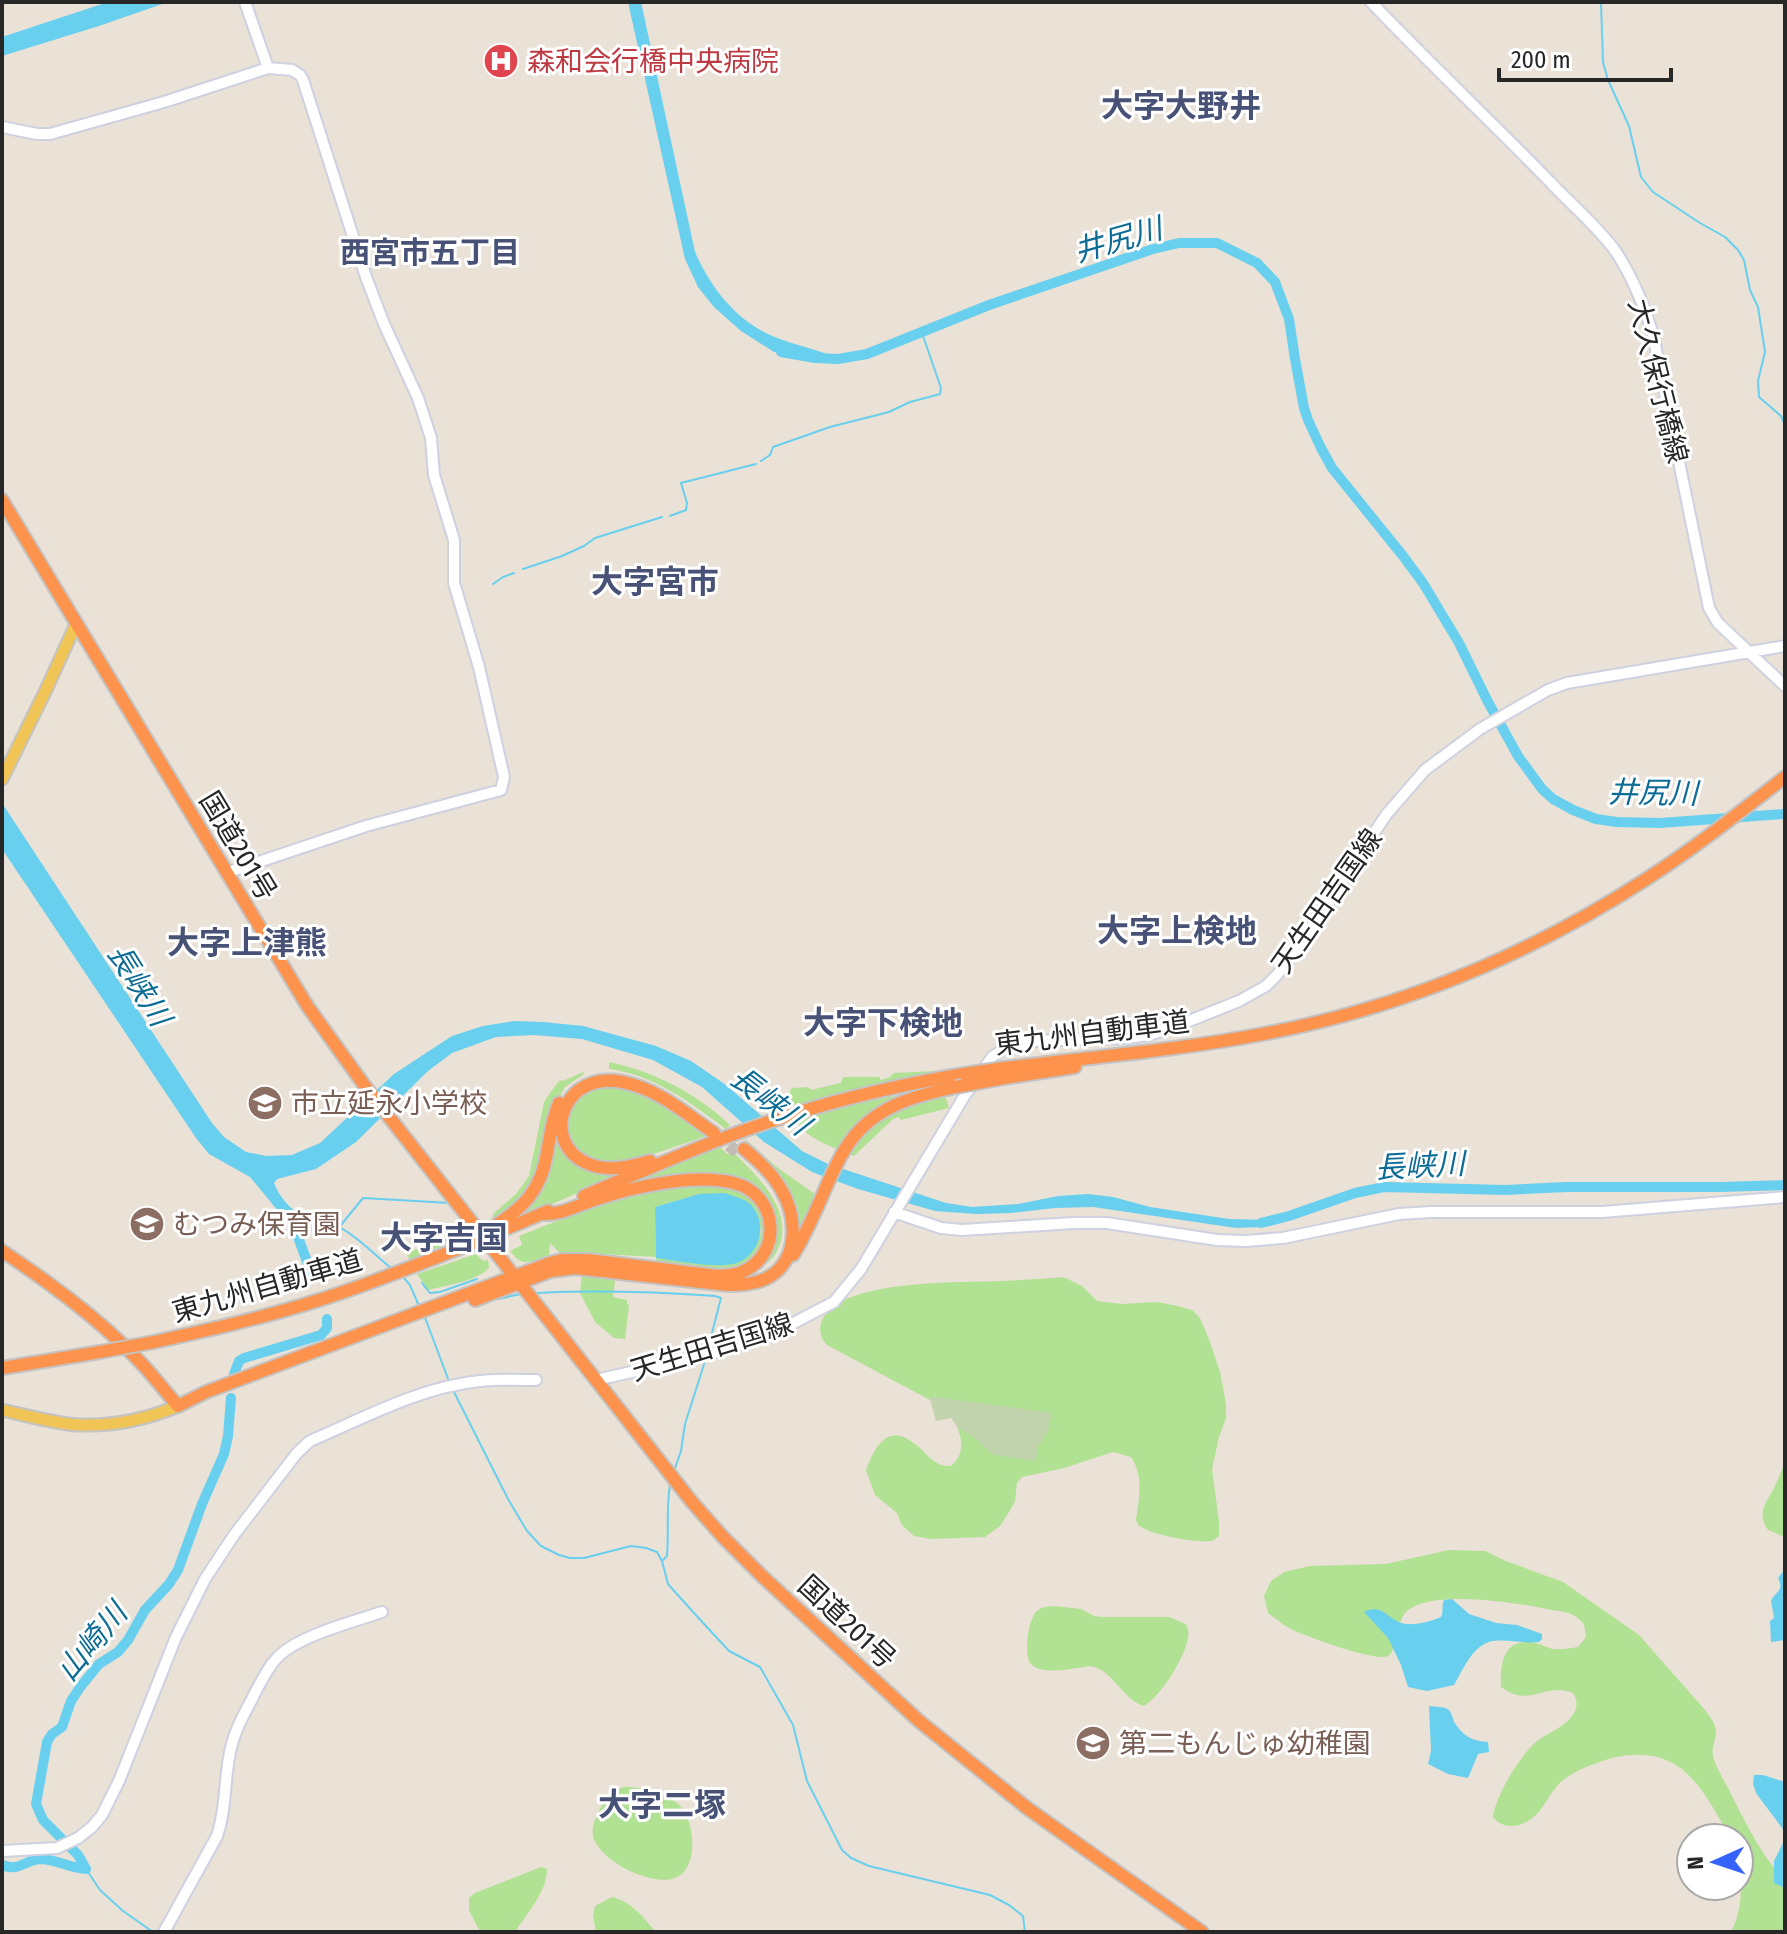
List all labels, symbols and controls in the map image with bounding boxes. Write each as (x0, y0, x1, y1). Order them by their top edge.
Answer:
scale bar (1499, 32, 1671, 82)
hospital icon: 森和会行橋中央病院 (482, 42, 520, 80)
place label: 森和会行橋中央病院 (527, 45, 779, 78)
text: 200 m (1511, 46, 1571, 74)
district label: 大字大野井 (1101, 87, 1261, 125)
water label: 井尻川 (1070, 209, 1169, 270)
district label: 西宮市五丁目 (340, 235, 520, 271)
street label: 大久保行橋線 (1622, 295, 1694, 467)
district label: 大字宮市 (591, 563, 719, 601)
water label: 井尻川 (1608, 774, 1701, 812)
street label: 国道201号 (193, 786, 283, 906)
street label: 天生田吉国線 (1265, 823, 1389, 979)
district label: 大字上検地 (1097, 912, 1257, 950)
district label: 大字上津熊 (167, 924, 327, 962)
water label: 長峡川 (100, 937, 180, 1035)
district label: 大字下検地 (803, 1004, 963, 1042)
street label: 東九州自動車道 (993, 1005, 1191, 1061)
water label: 長峡川 (723, 1059, 819, 1145)
school or university icon: 市立延永小学校 (246, 1084, 284, 1122)
place label: 市立延永小学校 (291, 1087, 487, 1120)
water label: 長峡川 (1374, 1146, 1469, 1186)
school or university icon: むつみ保育園 (128, 1205, 166, 1243)
place label: むつみ保育園 (173, 1208, 341, 1241)
district label: 大字吉国 (380, 1219, 508, 1257)
street label: 東九州自動車道 (168, 1243, 366, 1329)
street label: 天生田吉国線 (627, 1307, 797, 1387)
street label: 国道201号 (791, 1569, 903, 1675)
water label: 山崎川 (49, 1594, 137, 1688)
school or university icon: 第二もんじゅ幼稚園 (1074, 1724, 1112, 1762)
place label: 第二もんじゅ幼稚園 (1119, 1727, 1371, 1760)
district label: 大字二塚 (598, 1786, 726, 1824)
north arrow (1675, 1822, 1755, 1902)
text: N (1682, 1856, 1709, 1870)

